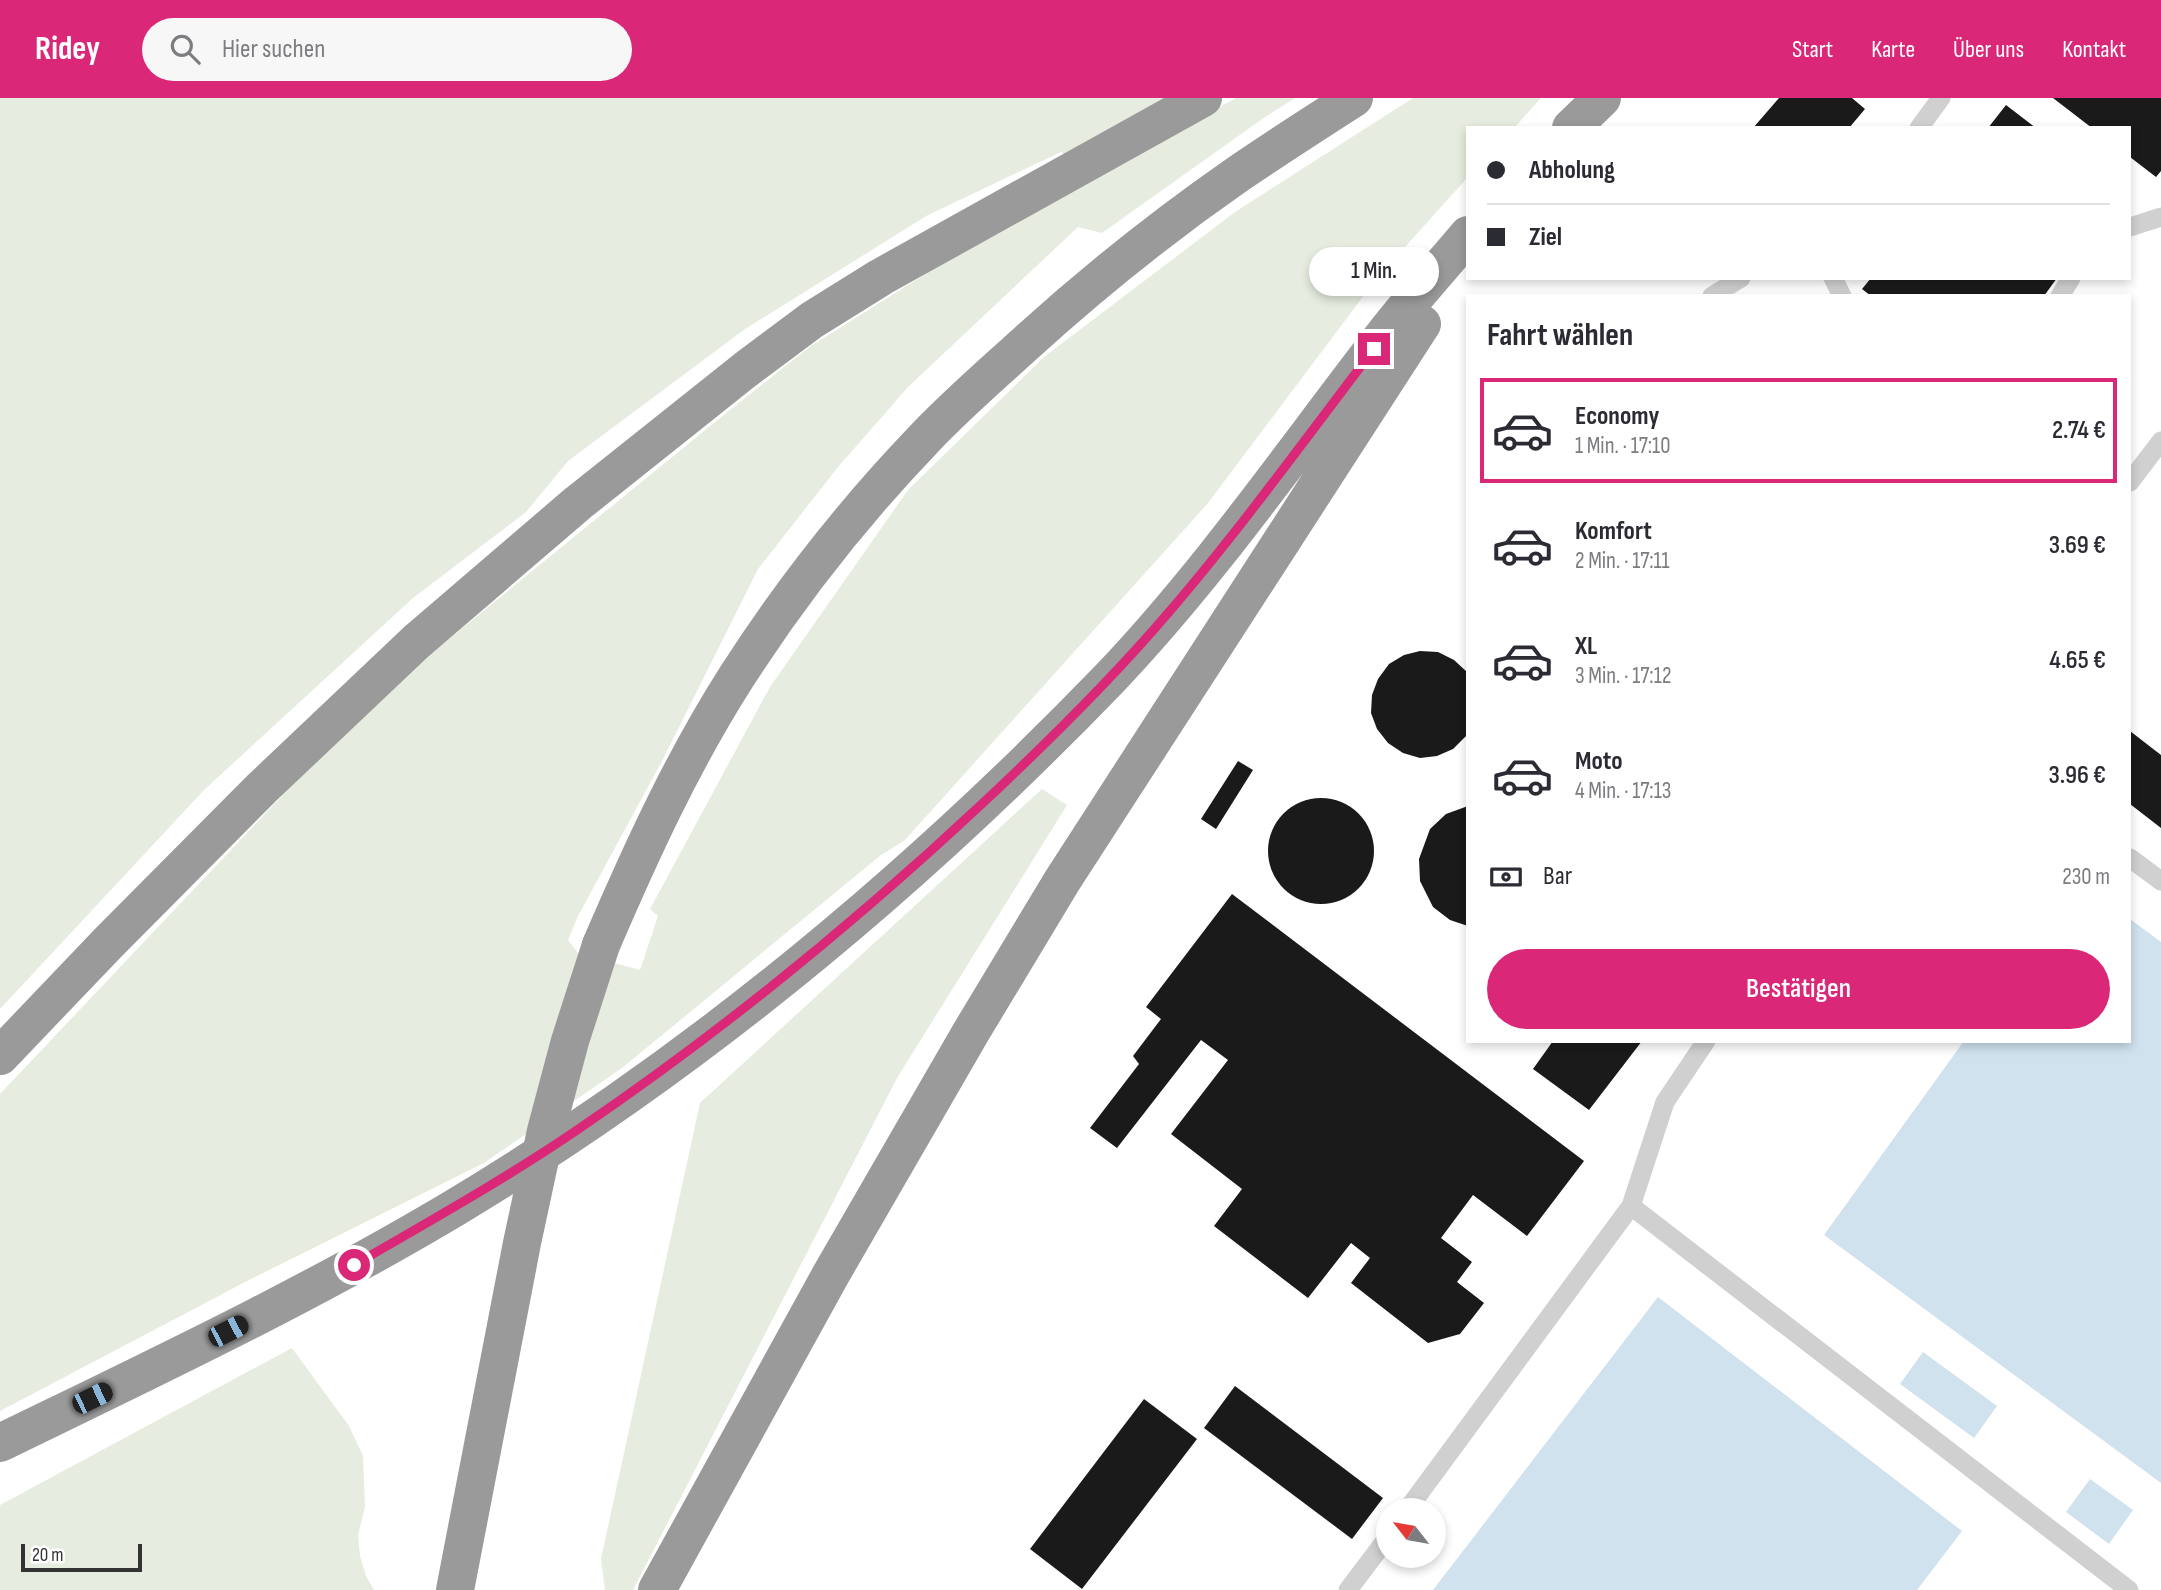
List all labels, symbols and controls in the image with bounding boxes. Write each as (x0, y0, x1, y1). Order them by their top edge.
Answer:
search box (142, 18, 632, 81)
text: Ridey (35, 29, 100, 69)
icon: search (166, 30, 204, 68)
text: Hier suchen (222, 34, 325, 65)
text: Start (1792, 35, 1833, 64)
text: Karte (1871, 35, 1915, 64)
text: Über uns (1953, 35, 2024, 64)
text: Kontakt (2062, 35, 2126, 64)
text: Abholung (1529, 155, 1615, 186)
text: Ziel (1529, 222, 1562, 253)
callout: 1 Min. (1309, 247, 1439, 296)
text: 1 Min. (1351, 257, 1397, 285)
text: Fahrt wählen (1487, 316, 1633, 355)
route end (1358, 333, 1390, 365)
icon: car (1491, 399, 1554, 462)
text: Economy (1575, 401, 1659, 432)
text: 2.74 € (2052, 415, 2106, 446)
text: 1 Min. · 17:10 (1575, 432, 1670, 460)
icon: car (1491, 514, 1554, 577)
text: Komfort (1575, 516, 1652, 547)
text: 3.69 € (2049, 530, 2106, 561)
text: 2 Min. · 17:11 (1575, 547, 1670, 575)
icon: car (1491, 629, 1554, 692)
text: XL (1575, 631, 1597, 662)
text: 4.65 € (2049, 645, 2106, 676)
text: 3 Min. · 17:12 (1575, 662, 1672, 690)
icon: car (1491, 744, 1554, 807)
text: Moto (1575, 746, 1623, 777)
text: 3.96 € (2049, 760, 2106, 791)
text: 4 Min. · 17:13 (1575, 777, 1671, 805)
icon: cash (1487, 858, 1525, 896)
text: Bar (1543, 861, 1572, 892)
text: 230 m (2062, 863, 2110, 891)
button: Bestätigen (1487, 949, 2110, 1029)
route start (338, 1249, 370, 1281)
car (205, 1312, 252, 1350)
car (69, 1379, 116, 1417)
north arrow (1376, 1498, 1446, 1568)
map controls (1376, 1498, 1446, 1568)
scale bar (21, 1541, 142, 1573)
text: 20 m (32, 1544, 64, 1567)

